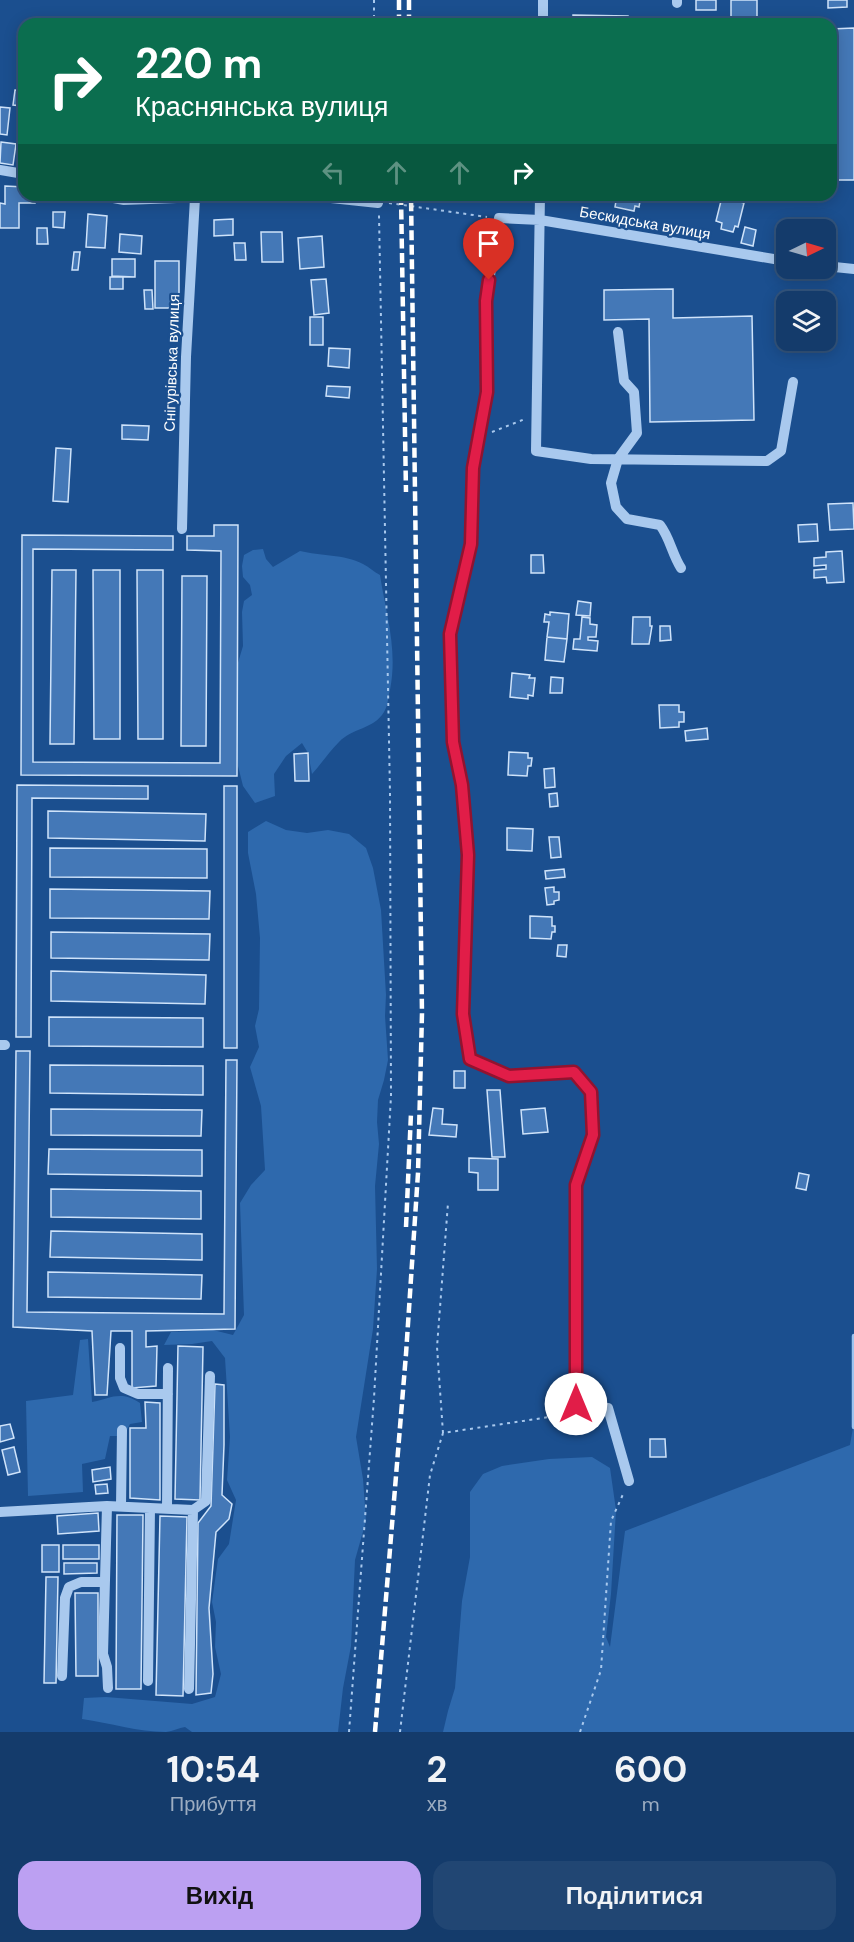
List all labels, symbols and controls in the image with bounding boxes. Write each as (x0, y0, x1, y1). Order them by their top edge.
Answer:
text: 220 m (135, 36, 262, 91)
icon: right (36, 42, 114, 120)
text: Краснянська вулиця (135, 89, 388, 124)
icon: left (317, 156, 350, 189)
icon: ahead (380, 156, 413, 189)
icon: ahead (443, 156, 476, 189)
icon: right (506, 156, 539, 189)
street label: Бескидська вулиця (578, 202, 712, 244)
pin (463, 218, 514, 280)
north arrow (776, 219, 836, 279)
map controls (776, 219, 836, 351)
icon: arrive (472, 227, 505, 260)
button: layers (776, 291, 836, 351)
street label: Снігурівська вулиця (160, 294, 184, 432)
position arrow (544, 1372, 608, 1436)
text: 10:54 (167, 1746, 260, 1793)
text: 2 (427, 1746, 447, 1793)
text: 600 (614, 1746, 687, 1793)
text: Прибуття (170, 1791, 257, 1817)
text: хв (427, 1791, 447, 1817)
text: m (642, 1791, 660, 1817)
button: Вихід (18, 1861, 421, 1930)
button: Поділитися (433, 1861, 836, 1930)

